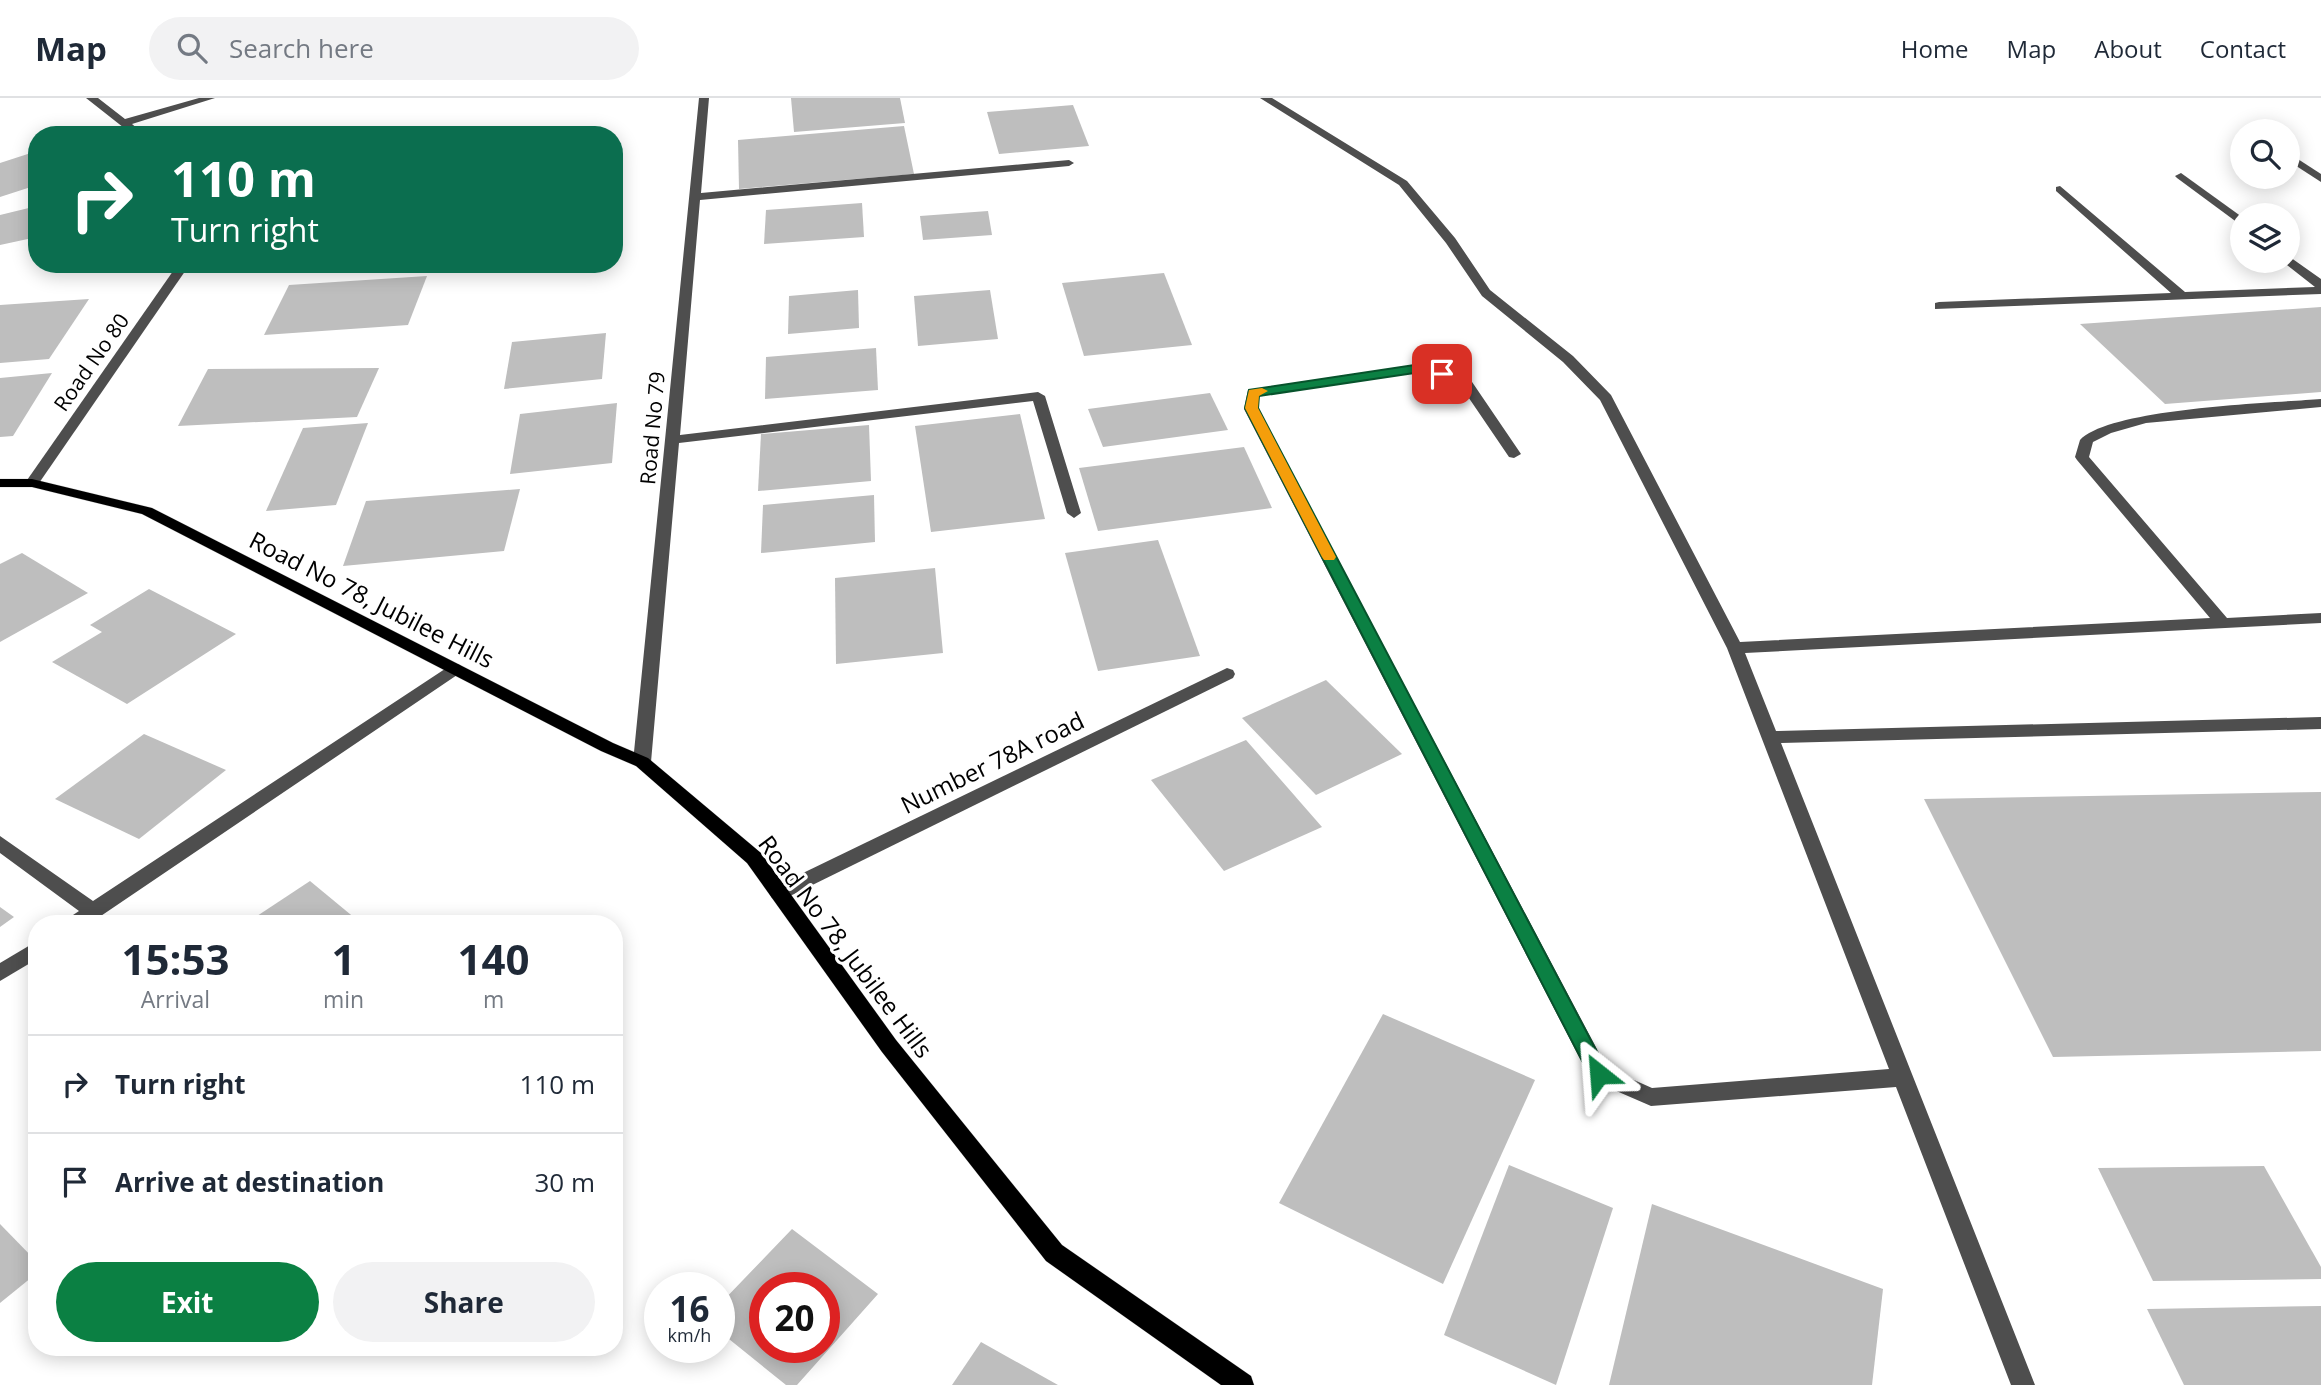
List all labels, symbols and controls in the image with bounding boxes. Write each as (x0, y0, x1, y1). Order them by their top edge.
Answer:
search box (149, 17, 639, 80)
text: Map (35, 26, 107, 71)
icon: search (173, 29, 211, 67)
text: Search here (229, 30, 374, 66)
text: Home (1901, 32, 1969, 65)
text: Map (2007, 32, 2056, 65)
text: About (2094, 32, 2162, 65)
text: Contact (2200, 32, 2286, 65)
map controls (2230, 119, 2300, 273)
button: search (2230, 119, 2300, 189)
text: 110 m (171, 145, 316, 211)
icon: right (56, 154, 147, 245)
button: layers (2230, 203, 2300, 273)
text: Turn right (171, 208, 319, 251)
street label: Road No 80 (47, 307, 135, 417)
pin (1412, 344, 1472, 404)
icon: arrive (1423, 355, 1461, 393)
street label: Road No 79 (633, 370, 671, 486)
street label: Road No 78, Jubilee Hills (244, 523, 500, 675)
street label: Number 78A road (895, 703, 1089, 821)
street label: Road No 78, Jubilee Hills (751, 828, 941, 1064)
text: 15:53 (121, 930, 229, 987)
text: 1 (331, 930, 356, 987)
text: 140 (458, 930, 530, 987)
text: Arrival (141, 983, 210, 1015)
text: min (323, 983, 364, 1015)
text: m (483, 983, 504, 1015)
position arrow (1562, 1037, 1636, 1111)
icon: right (56, 1065, 94, 1103)
text: Turn right (115, 1066, 246, 1102)
text: 110 m (520, 1066, 595, 1102)
icon: arrive (56, 1163, 94, 1201)
text: Arrive at destination (115, 1164, 384, 1200)
text: 30 m (534, 1164, 595, 1200)
button: Exit (56, 1262, 319, 1342)
button: Share (333, 1262, 595, 1342)
speed limit sign: 20 (749, 1272, 840, 1363)
text: 16 (669, 1285, 710, 1332)
text: km/h (668, 1323, 711, 1347)

